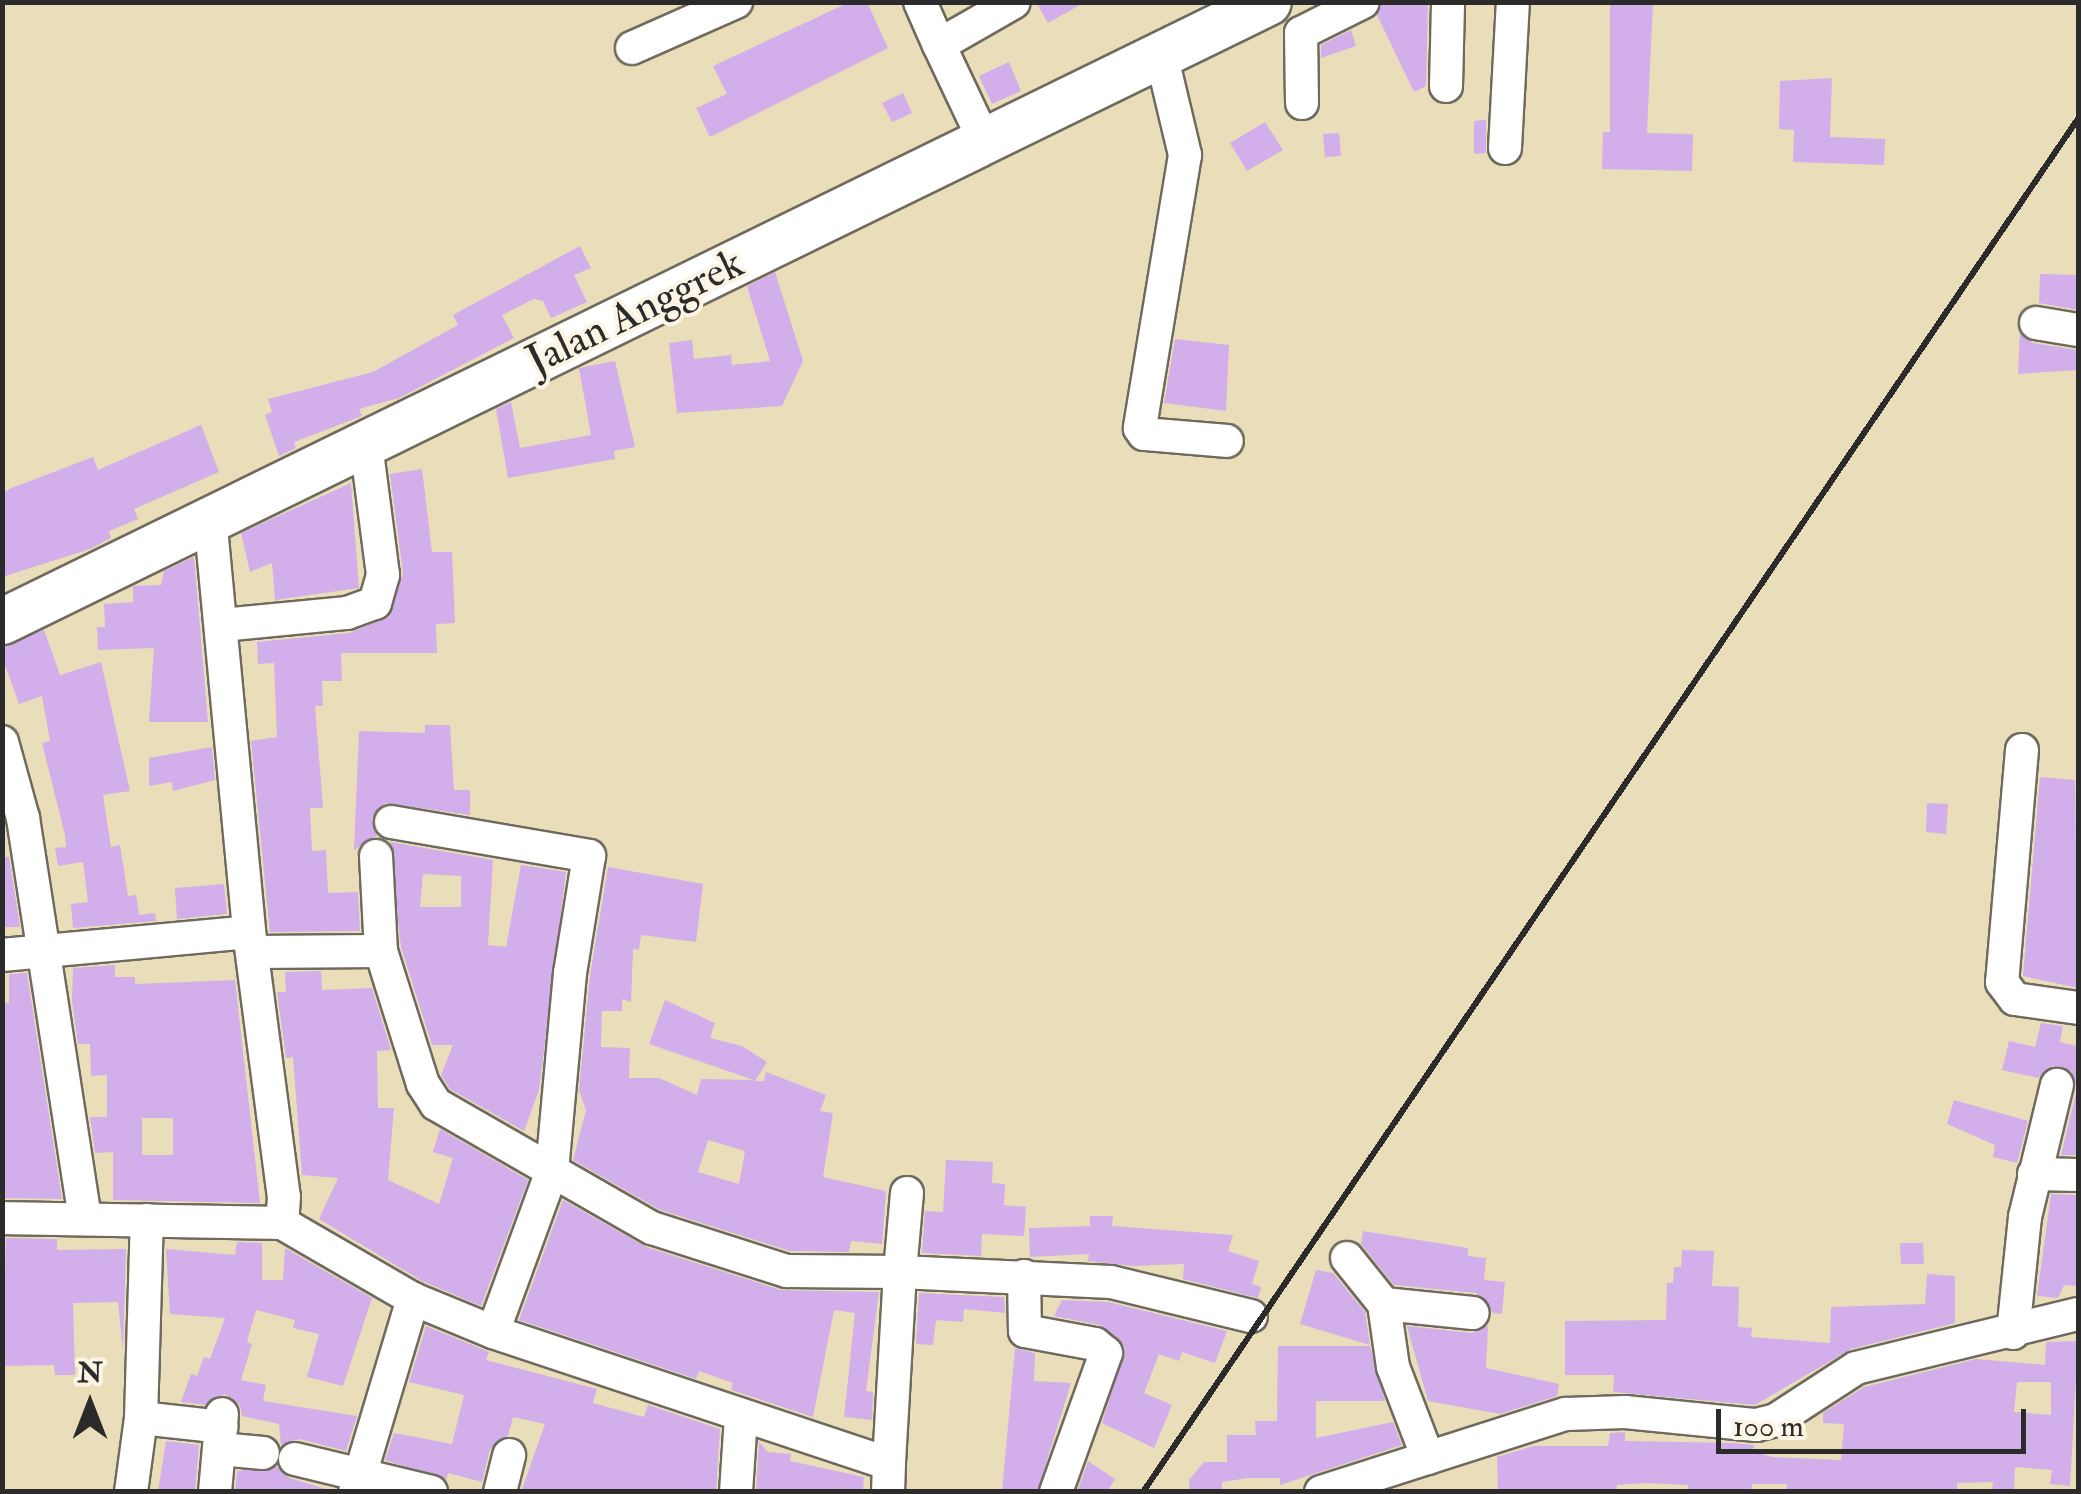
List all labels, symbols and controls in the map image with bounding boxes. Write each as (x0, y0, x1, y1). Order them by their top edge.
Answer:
street label: Jalan Anggrek (518, 238, 752, 386)
north arrow (40, 1354, 140, 1454)
text: N (77, 1356, 103, 1391)
scale bar (1721, 1389, 2031, 1451)
text: 100 m (1733, 1408, 1804, 1445)

